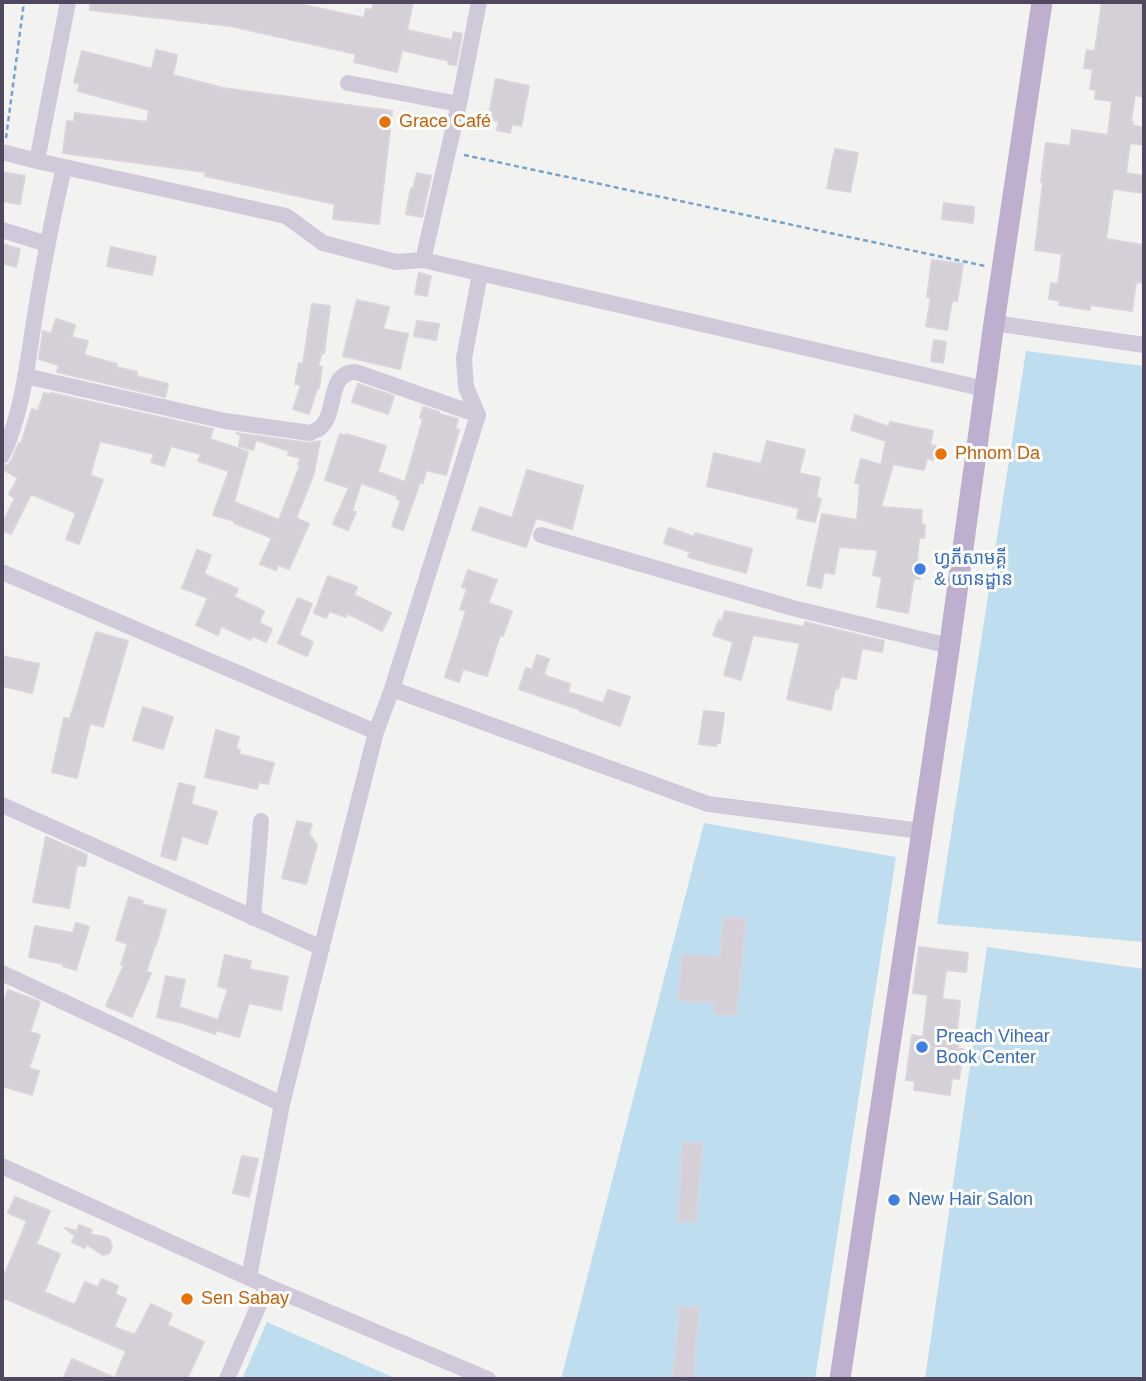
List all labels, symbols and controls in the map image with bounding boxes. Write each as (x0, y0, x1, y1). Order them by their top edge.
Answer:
place label: Grace Café (399, 111, 491, 133)
marker: Grace Café (377, 114, 393, 130)
place label: Phnom Da (955, 443, 1040, 465)
marker: Phnom Da (933, 446, 949, 462)
place label: ហ្វភីសាមគ្គី & យានដ្ឋាន (934, 548, 1013, 590)
marker: ហ្វភីសាមគ្គី & យានដ្ឋាន (912, 561, 928, 577)
place label: Preach Vihear Book Center (936, 1026, 1050, 1068)
marker: Preach Vihear Book Center (914, 1039, 930, 1055)
place label: New Hair Salon (908, 1189, 1033, 1211)
marker: New Hair Salon (886, 1192, 902, 1208)
place label: Sen Sabay (201, 1288, 289, 1310)
marker: Sen Sabay (179, 1291, 195, 1307)

